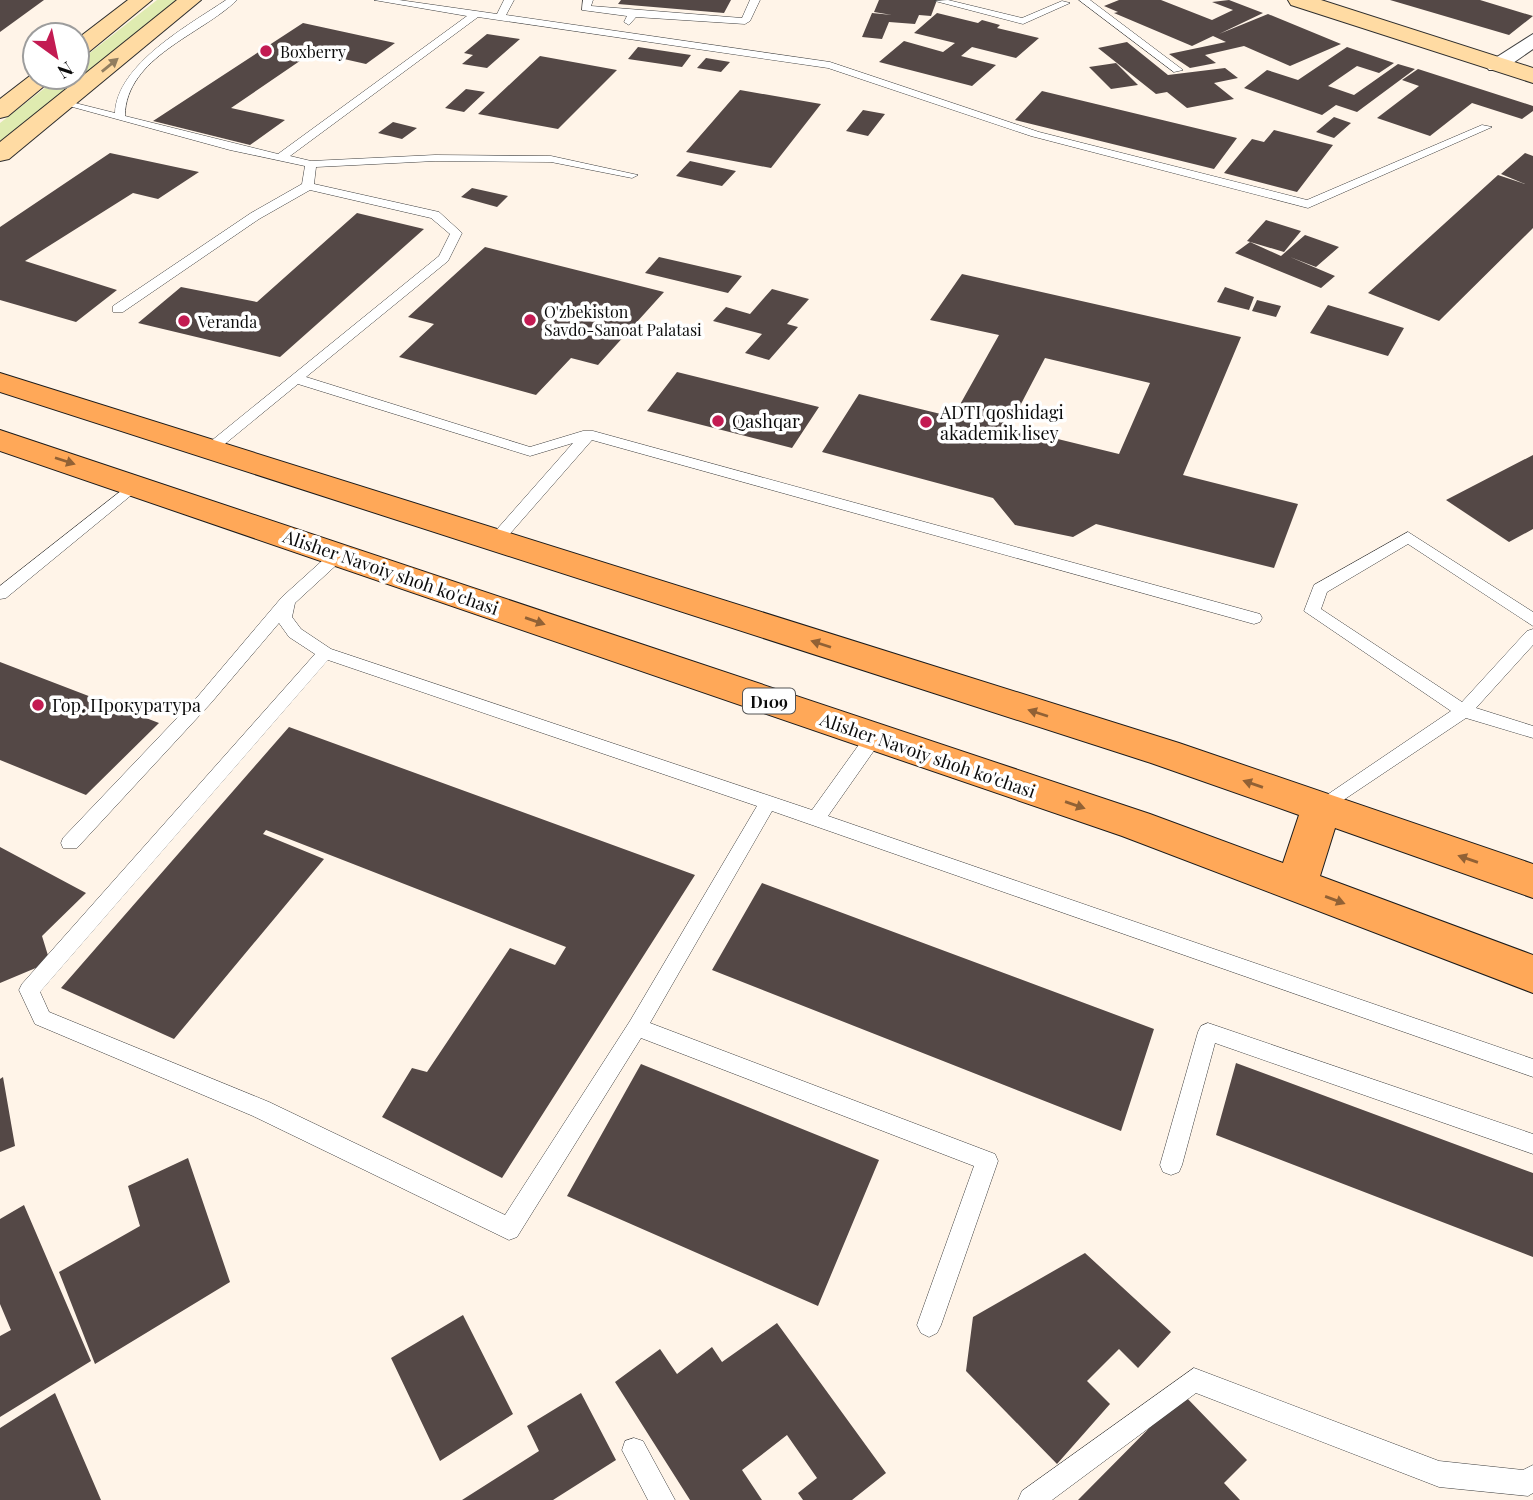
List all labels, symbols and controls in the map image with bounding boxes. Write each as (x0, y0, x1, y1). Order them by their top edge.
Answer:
north arrow (21, 21, 91, 91)
place label: Boxberry (280, 41, 346, 62)
marker: Boxberry (258, 43, 274, 59)
text: N (53, 56, 79, 86)
one-way arrow (102, 58, 119, 73)
place label: O'zbekiston Savdo-Sanoat Palatasi (544, 301, 702, 340)
place label: Veranda (197, 311, 257, 332)
marker: O'zbekiston Savdo-Sanoat Palatasi (522, 312, 538, 328)
marker: Veranda (176, 313, 192, 329)
place label: ADTI qoshidagi akademik lisey (939, 400, 1064, 445)
place label: Qashqar (732, 409, 800, 433)
marker: Qashqar (710, 413, 726, 429)
marker: ADTI qoshidagi akademik lisey (918, 414, 934, 430)
one-way arrow (54, 456, 75, 467)
street label: Alisher Navoiy shoh ko'chasi (279, 524, 502, 620)
one-way arrow (525, 616, 546, 627)
one-way arrow (810, 638, 831, 648)
road number: D109 (743, 688, 795, 714)
place label: Гор. Прокуратура (52, 693, 201, 717)
marker: Гор. Прокуратура (30, 697, 46, 713)
street label: Alisher Navoiy shoh ko'chasi (816, 707, 1039, 803)
one-way arrow (1027, 707, 1048, 717)
one-way arrow (1243, 779, 1264, 790)
one-way arrow (1065, 800, 1086, 811)
one-way arrow (1458, 853, 1479, 864)
one-way arrow (1325, 895, 1346, 906)

